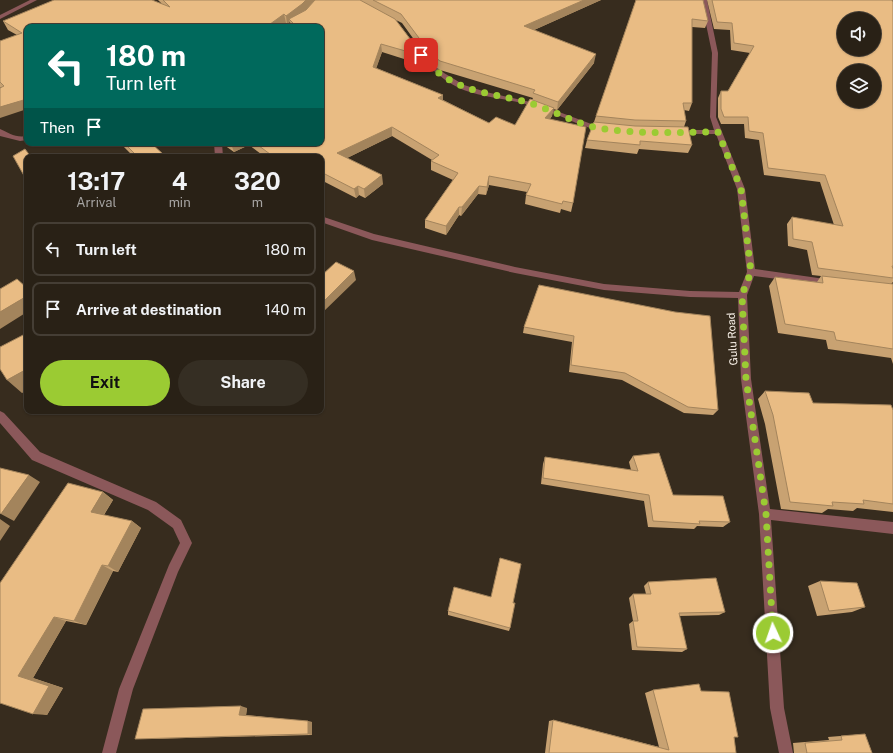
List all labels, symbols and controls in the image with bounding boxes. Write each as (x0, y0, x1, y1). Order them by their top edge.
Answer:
map controls (837, 12, 881, 108)
button: sound (837, 12, 881, 56)
pin (404, 38, 438, 72)
text: 180 m (106, 39, 186, 72)
icon: left (40, 40, 92, 92)
icon: arrive (410, 44, 432, 66)
button: layers (837, 64, 881, 108)
text: Turn left (106, 73, 176, 94)
icon: arrive (83, 116, 105, 138)
text: Then (40, 119, 75, 136)
text: 13:17 (67, 167, 125, 195)
text: 4 (172, 167, 188, 195)
text: 320 (234, 167, 281, 195)
text: Arrival (76, 195, 116, 210)
text: min (169, 195, 191, 210)
text: m (252, 195, 263, 210)
icon: left (42, 238, 64, 260)
text: Turn left (76, 241, 137, 258)
text: 180 m (264, 241, 306, 258)
icon: arrive (42, 298, 64, 320)
text: Arrive at destination (76, 301, 221, 318)
text: 140 m (265, 301, 306, 318)
street label: Gulu Road (725, 312, 739, 366)
button: Exit (40, 360, 170, 406)
button: Share (178, 360, 308, 406)
position arrow (752, 612, 794, 654)

